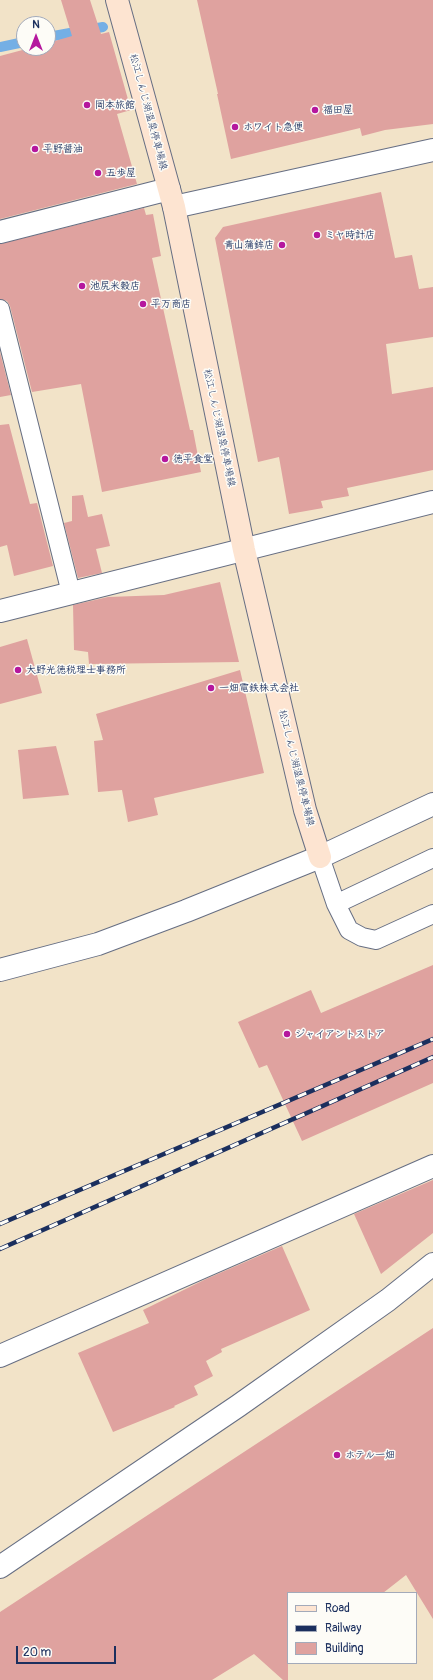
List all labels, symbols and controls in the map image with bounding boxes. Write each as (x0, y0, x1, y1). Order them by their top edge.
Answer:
north arrow (16, 16, 56, 56)
text: N (32, 18, 40, 31)
street label: 松江しんじ湖温泉停車場線 (127, 52, 169, 172)
place label: 岡本旅館 (95, 99, 135, 111)
marker: 岡本旅館 (82, 100, 92, 110)
place label: 福田屋 (323, 104, 353, 116)
marker: 福田屋 (310, 105, 320, 115)
place label: ホワイト急便 (243, 121, 303, 133)
marker: ホワイト急便 (230, 122, 240, 132)
place label: 平野醤油 (43, 143, 83, 155)
marker: 平野醤油 (30, 144, 40, 154)
place label: 五歩屋 (106, 167, 136, 179)
marker: 五歩屋 (93, 168, 103, 178)
place label: ミヤ時計店 (325, 229, 375, 241)
marker: ミヤ時計店 (312, 230, 322, 240)
place label: 青山蒲鉾店 (224, 239, 274, 251)
marker: 青山蒲鉾店 (277, 240, 287, 250)
place label: 池尻米穀店 (90, 280, 140, 292)
marker: 池尻米穀店 (77, 281, 87, 291)
place label: 平万商店 (151, 298, 191, 310)
marker: 平万商店 (138, 299, 148, 309)
street label: 松江しんじ湖温泉停車場線 (201, 368, 237, 488)
place label: 徳平食堂 (173, 453, 213, 465)
marker: 徳平食堂 (160, 454, 170, 464)
place label: 大野光徳税理士事務所 (26, 664, 126, 676)
marker: 大野光徳税理士事務所 (13, 665, 23, 675)
place label: 一畑電鉄株式会社 (219, 682, 299, 694)
marker: 一畑電鉄株式会社 (206, 683, 216, 693)
street label: 松江しんじ湖温泉停車場線 (276, 708, 316, 828)
place label: ジャイアントストア (295, 1028, 385, 1040)
marker: ジャイアントストア (282, 1029, 292, 1039)
place label: ホテル一畑 (345, 1449, 395, 1461)
marker: ホテル一畑 (332, 1450, 342, 1460)
legend (287, 1592, 417, 1664)
text: Road (325, 1601, 350, 1616)
text: Railway (325, 1621, 361, 1636)
scale bar (18, 1638, 118, 1664)
text: Building (325, 1641, 364, 1656)
text: 20 m (23, 1645, 51, 1660)

